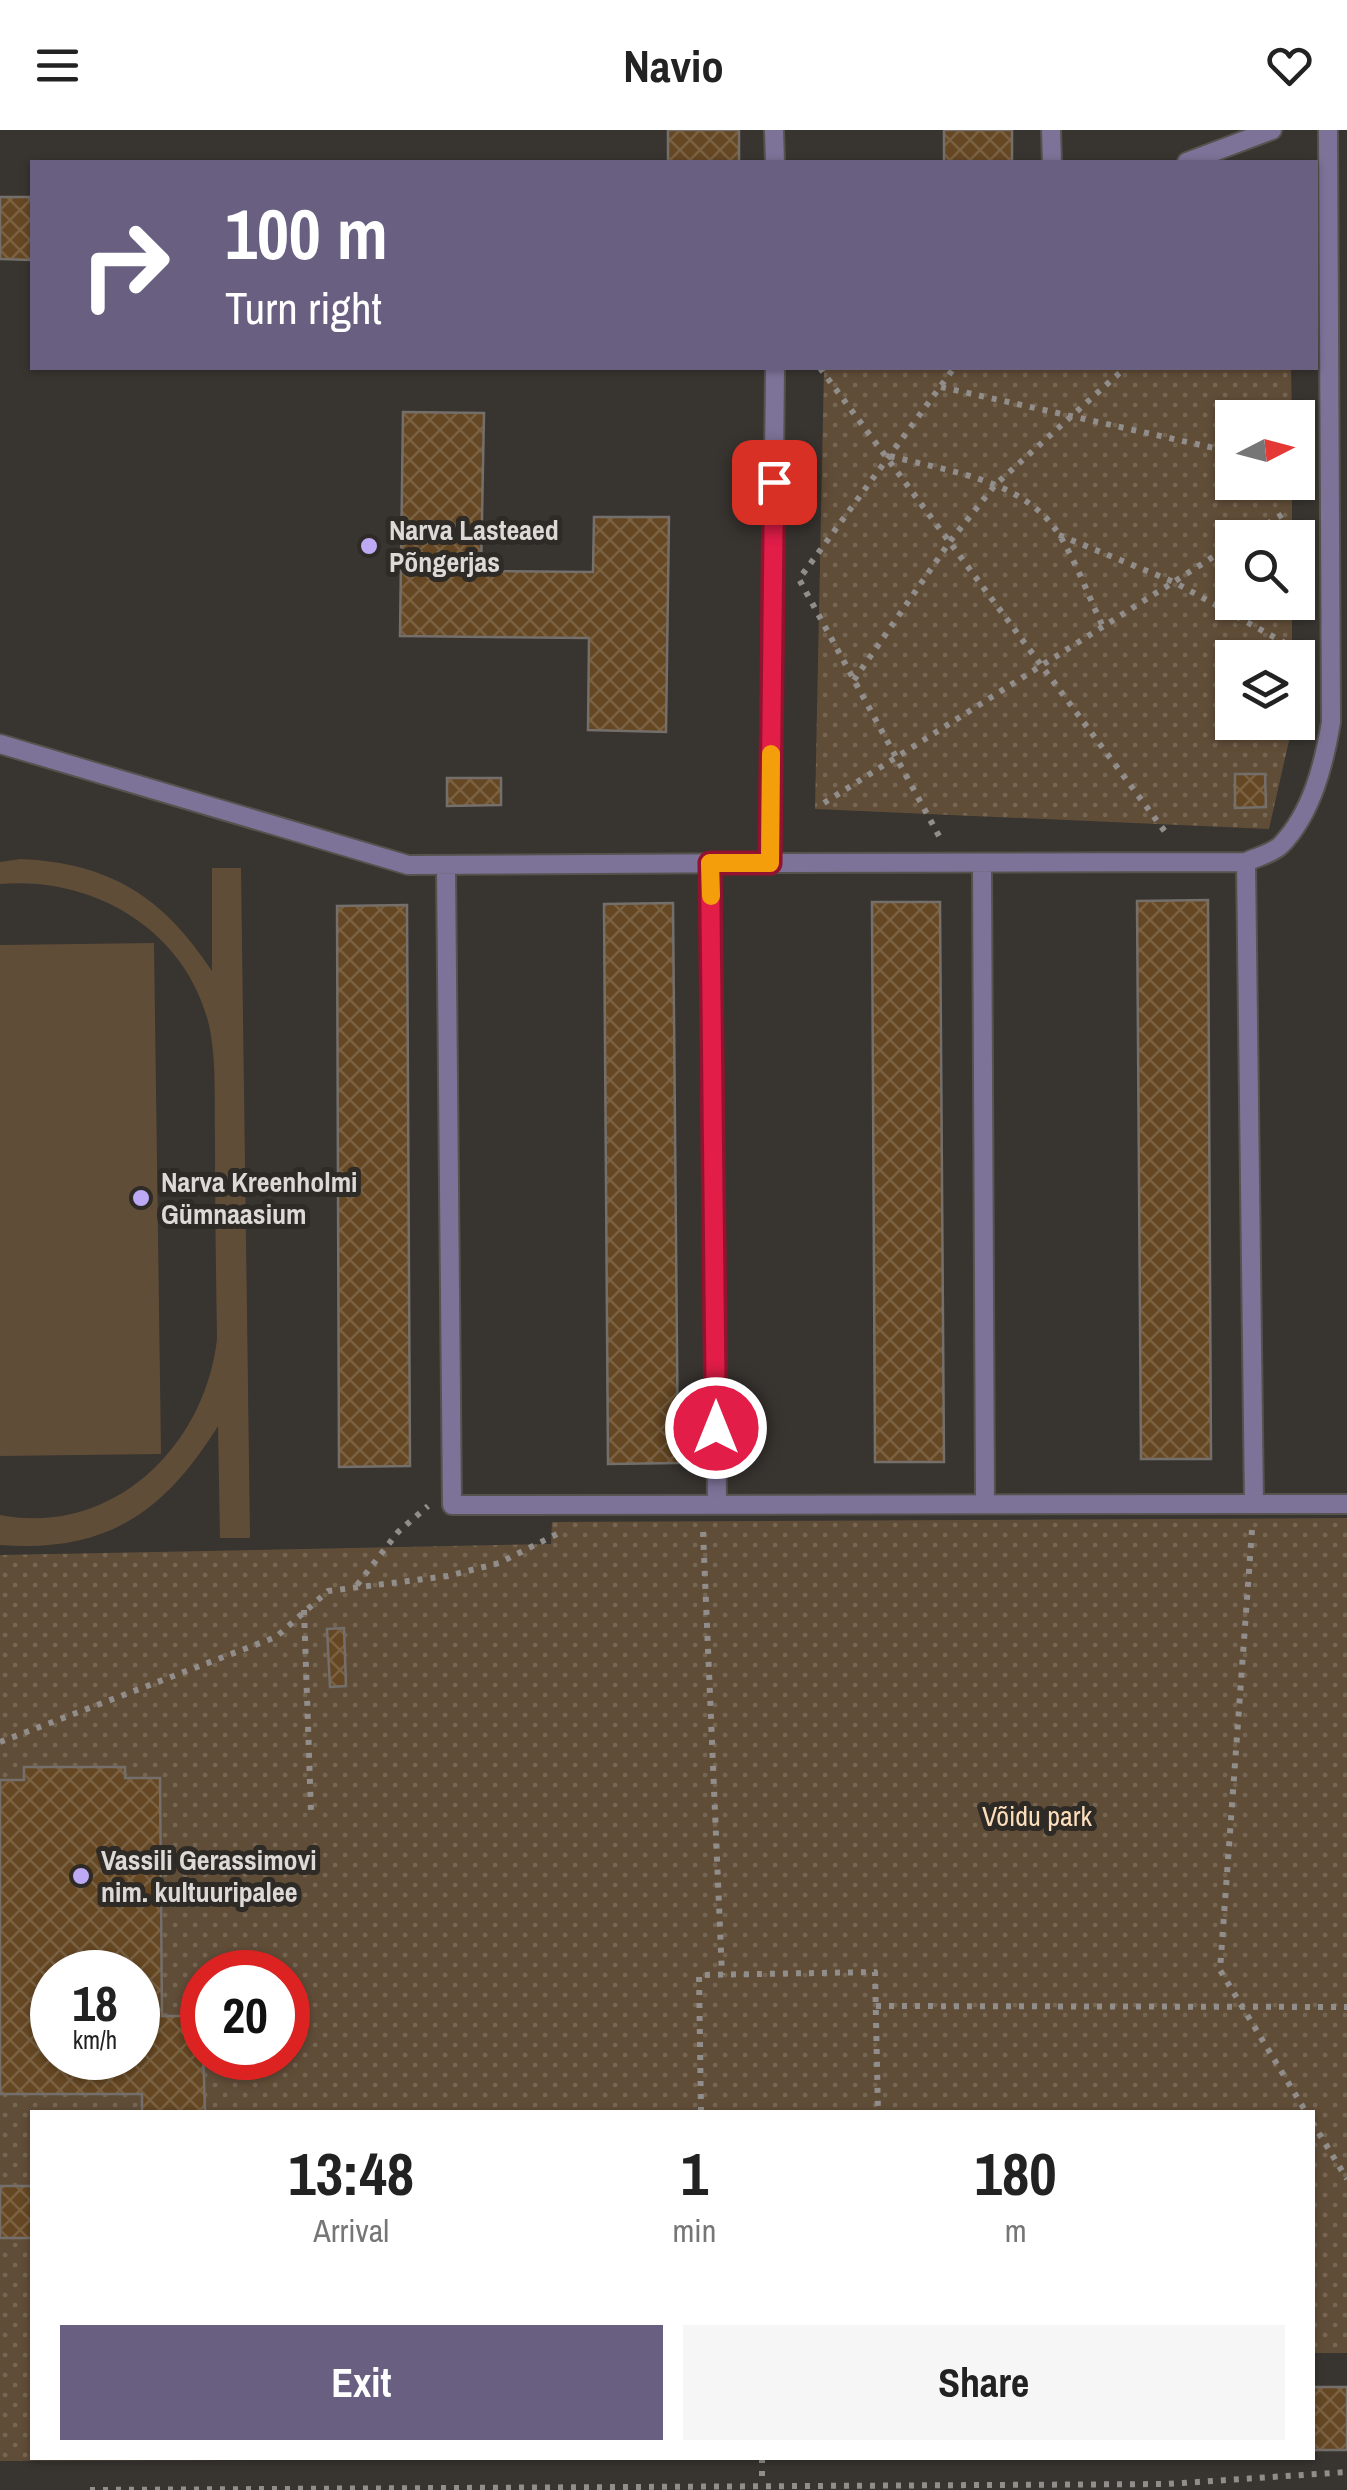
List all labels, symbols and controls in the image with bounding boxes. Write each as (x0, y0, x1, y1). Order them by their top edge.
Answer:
text: Navio (623, 35, 724, 96)
icon: menu (30, 38, 85, 93)
icon: heart (1262, 38, 1317, 93)
text: 100 m (225, 187, 388, 281)
icon: right (60, 200, 190, 330)
text: Turn right (225, 277, 382, 338)
north arrow (1215, 400, 1315, 500)
map controls (1215, 400, 1315, 740)
pin (732, 440, 817, 525)
icon: arrive (747, 455, 802, 510)
place label: Narva Lasteaed Põngerjas (389, 511, 559, 581)
button: search (1215, 520, 1315, 620)
marker: Narva Lasteaed Põngerjas (358, 535, 380, 557)
button: layers (1215, 640, 1315, 740)
place label: Narva Kreenholmi Gümnaasium (161, 1163, 358, 1233)
marker: Narva Kreenholmi Gümnaasium (130, 1187, 152, 1209)
position arrow (664, 1376, 768, 1480)
park label: Võidu park (982, 1797, 1092, 1835)
place label: Vassili Gerassimovi nim. kultuuripalee (101, 1841, 317, 1911)
marker: Vassili Gerassimovi nim. kultuuripalee (70, 1865, 92, 1887)
speed limit sign: 20 (180, 1950, 310, 2080)
text: 18 (72, 1969, 118, 2037)
text: km/h (73, 2023, 117, 2057)
text: 13:48 (288, 2133, 414, 2214)
text: 1 (681, 2133, 708, 2214)
text: 180 (975, 2133, 1057, 2214)
text: Arrival (313, 2209, 389, 2252)
text: min (672, 2209, 716, 2252)
text: m (1005, 2209, 1027, 2252)
button: Exit (60, 2325, 663, 2440)
button: Share (683, 2325, 1285, 2440)

